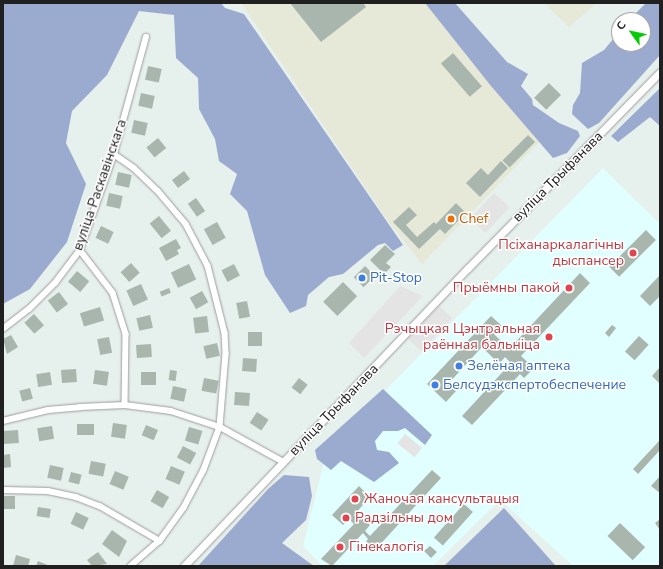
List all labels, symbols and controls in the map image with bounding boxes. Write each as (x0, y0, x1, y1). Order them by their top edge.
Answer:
north arrow (611, 12, 651, 52)
text: С (613, 19, 630, 33)
street label: вуліца Раскавінскага (70, 117, 130, 253)
street label: вуліца Трыфанава (509, 128, 607, 226)
place label: Chef (459, 211, 488, 227)
marker: Chef (446, 214, 456, 224)
place label: Псіханаркалагічны дыспансер (498, 237, 624, 270)
marker: Псіханаркалагічны дыспансер (627, 247, 639, 259)
place label: Pit-Stop (370, 270, 422, 286)
marker: Pit-Stop (357, 273, 367, 283)
place label: Прыёмны пакой (453, 280, 560, 296)
marker: Прыёмны пакой (563, 282, 575, 294)
place label: Рэчыцкая Цэнтральная раённая бальніца (385, 321, 540, 354)
marker: Рэчыцкая Цэнтральная раённая бальніца (543, 331, 555, 343)
place label: Зелёная аптека (467, 358, 570, 374)
street label: вуліца Трыфанава (286, 361, 382, 459)
marker: Зелёная аптека (454, 361, 464, 371)
place label: Белсудэкспертобеспечение (443, 377, 626, 393)
marker: Белсудэкспертобеспечение (430, 380, 440, 390)
place label: Жаночая кансультацыя (364, 491, 519, 507)
marker: Жаночая кансультацыя (349, 493, 361, 505)
place label: Радзільны дом (355, 510, 453, 526)
marker: Радзільны дом (340, 512, 352, 524)
place label: Гінекалогія (349, 539, 424, 555)
marker: Гінекалогія (334, 541, 346, 553)

